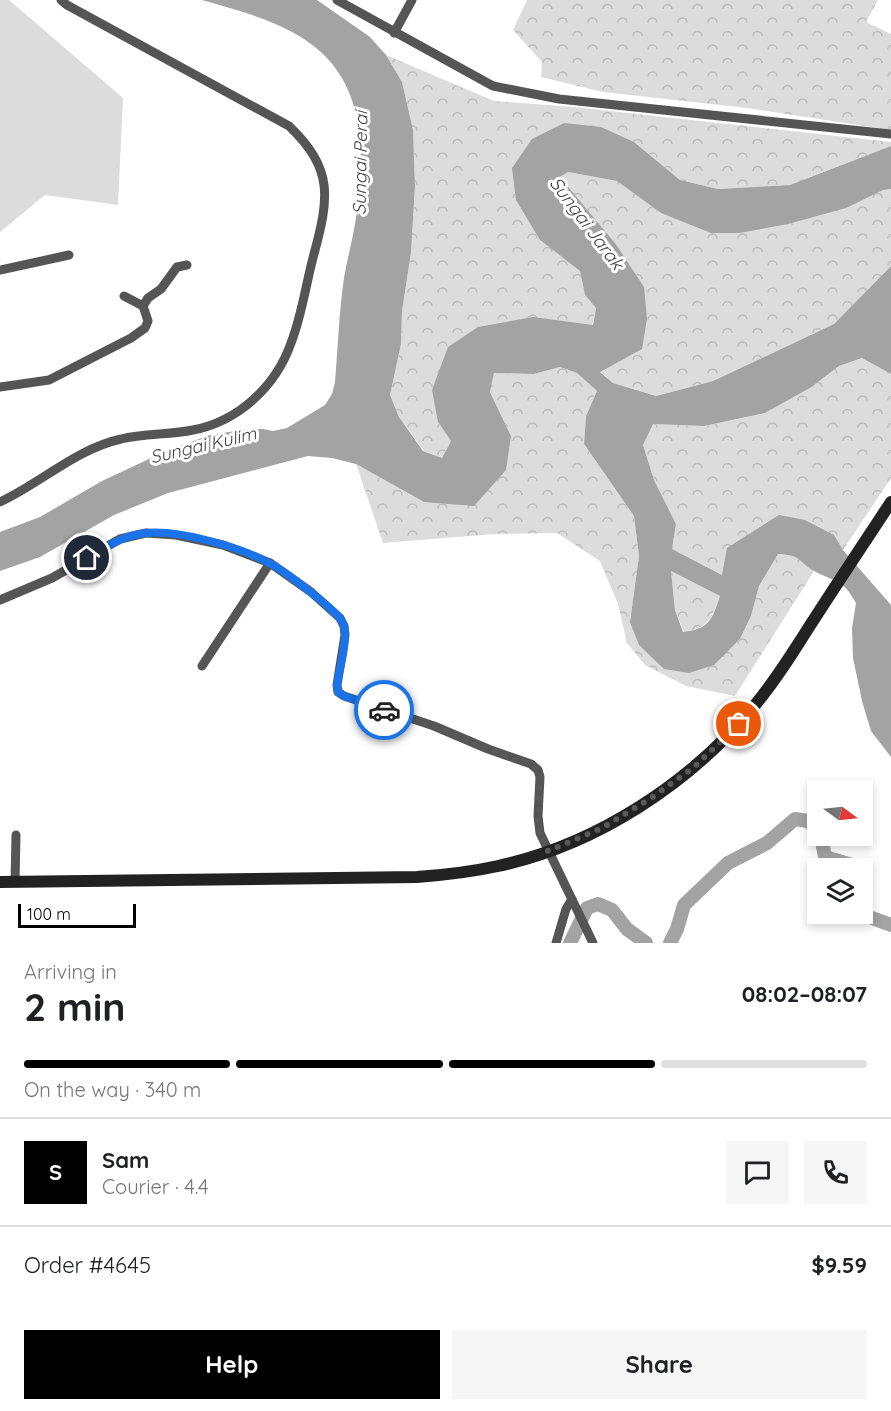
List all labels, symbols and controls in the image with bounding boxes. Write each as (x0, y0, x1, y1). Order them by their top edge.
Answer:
water label: Sungai Perai (348, 109, 372, 215)
water label: Sungai Jarak (545, 172, 630, 275)
water label: Sungai Kulim (148, 421, 259, 468)
pin (61, 532, 112, 583)
icon: home (70, 541, 103, 574)
courier (354, 680, 414, 740)
icon: car (368, 694, 401, 727)
pin (713, 698, 764, 749)
icon: bag (722, 707, 755, 740)
north arrow (807, 780, 873, 846)
map controls (807, 780, 873, 924)
button: layers (807, 858, 873, 924)
scale bar (18, 901, 136, 928)
text: 100 m (27, 904, 71, 924)
text: Arriving in (24, 959, 117, 984)
text: 08:02–08:07 (742, 980, 867, 1008)
text: 2 min (24, 982, 126, 1031)
text: On the way · 340 m (24, 1077, 201, 1102)
button: chat (726, 1141, 789, 1204)
button: phone (804, 1141, 867, 1204)
text: Sam (102, 1146, 149, 1174)
text: S (49, 1158, 62, 1186)
text: Courier · 4.4 (102, 1174, 208, 1199)
text: Order #4645 (24, 1251, 151, 1279)
text: $9.59 (812, 1251, 867, 1279)
button: Help (24, 1330, 440, 1399)
button: Share (452, 1330, 867, 1399)

